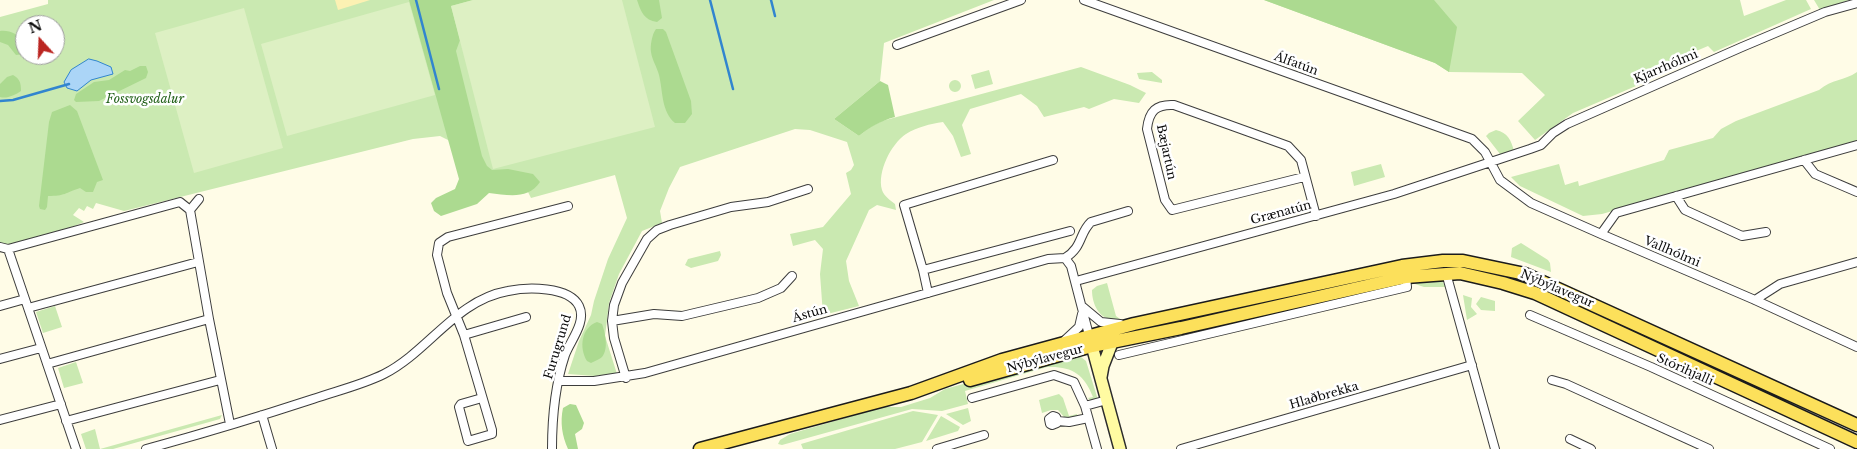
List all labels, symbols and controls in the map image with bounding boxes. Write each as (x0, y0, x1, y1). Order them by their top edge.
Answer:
north arrow (15, 15, 65, 65)
text: N (26, 16, 44, 38)
street label: Kjarrhólmi (1632, 47, 1700, 87)
street label: Álfatún (1272, 49, 1320, 79)
park label: Fossvogsdalur (106, 93, 184, 107)
street label: Bæjartún (1153, 123, 1179, 181)
street label: Grænatún (1249, 198, 1313, 228)
street label: Vallhólmi (1642, 234, 1702, 270)
street label: Nýbýlavegur (1518, 267, 1596, 311)
street label: Ástún (791, 302, 829, 326)
street label: Furugrund (541, 313, 575, 381)
street label: Nýbýlavegur (1005, 342, 1085, 376)
street label: Stórihjalli (1655, 351, 1715, 389)
street label: Hlaðbrekka (1288, 379, 1360, 413)

